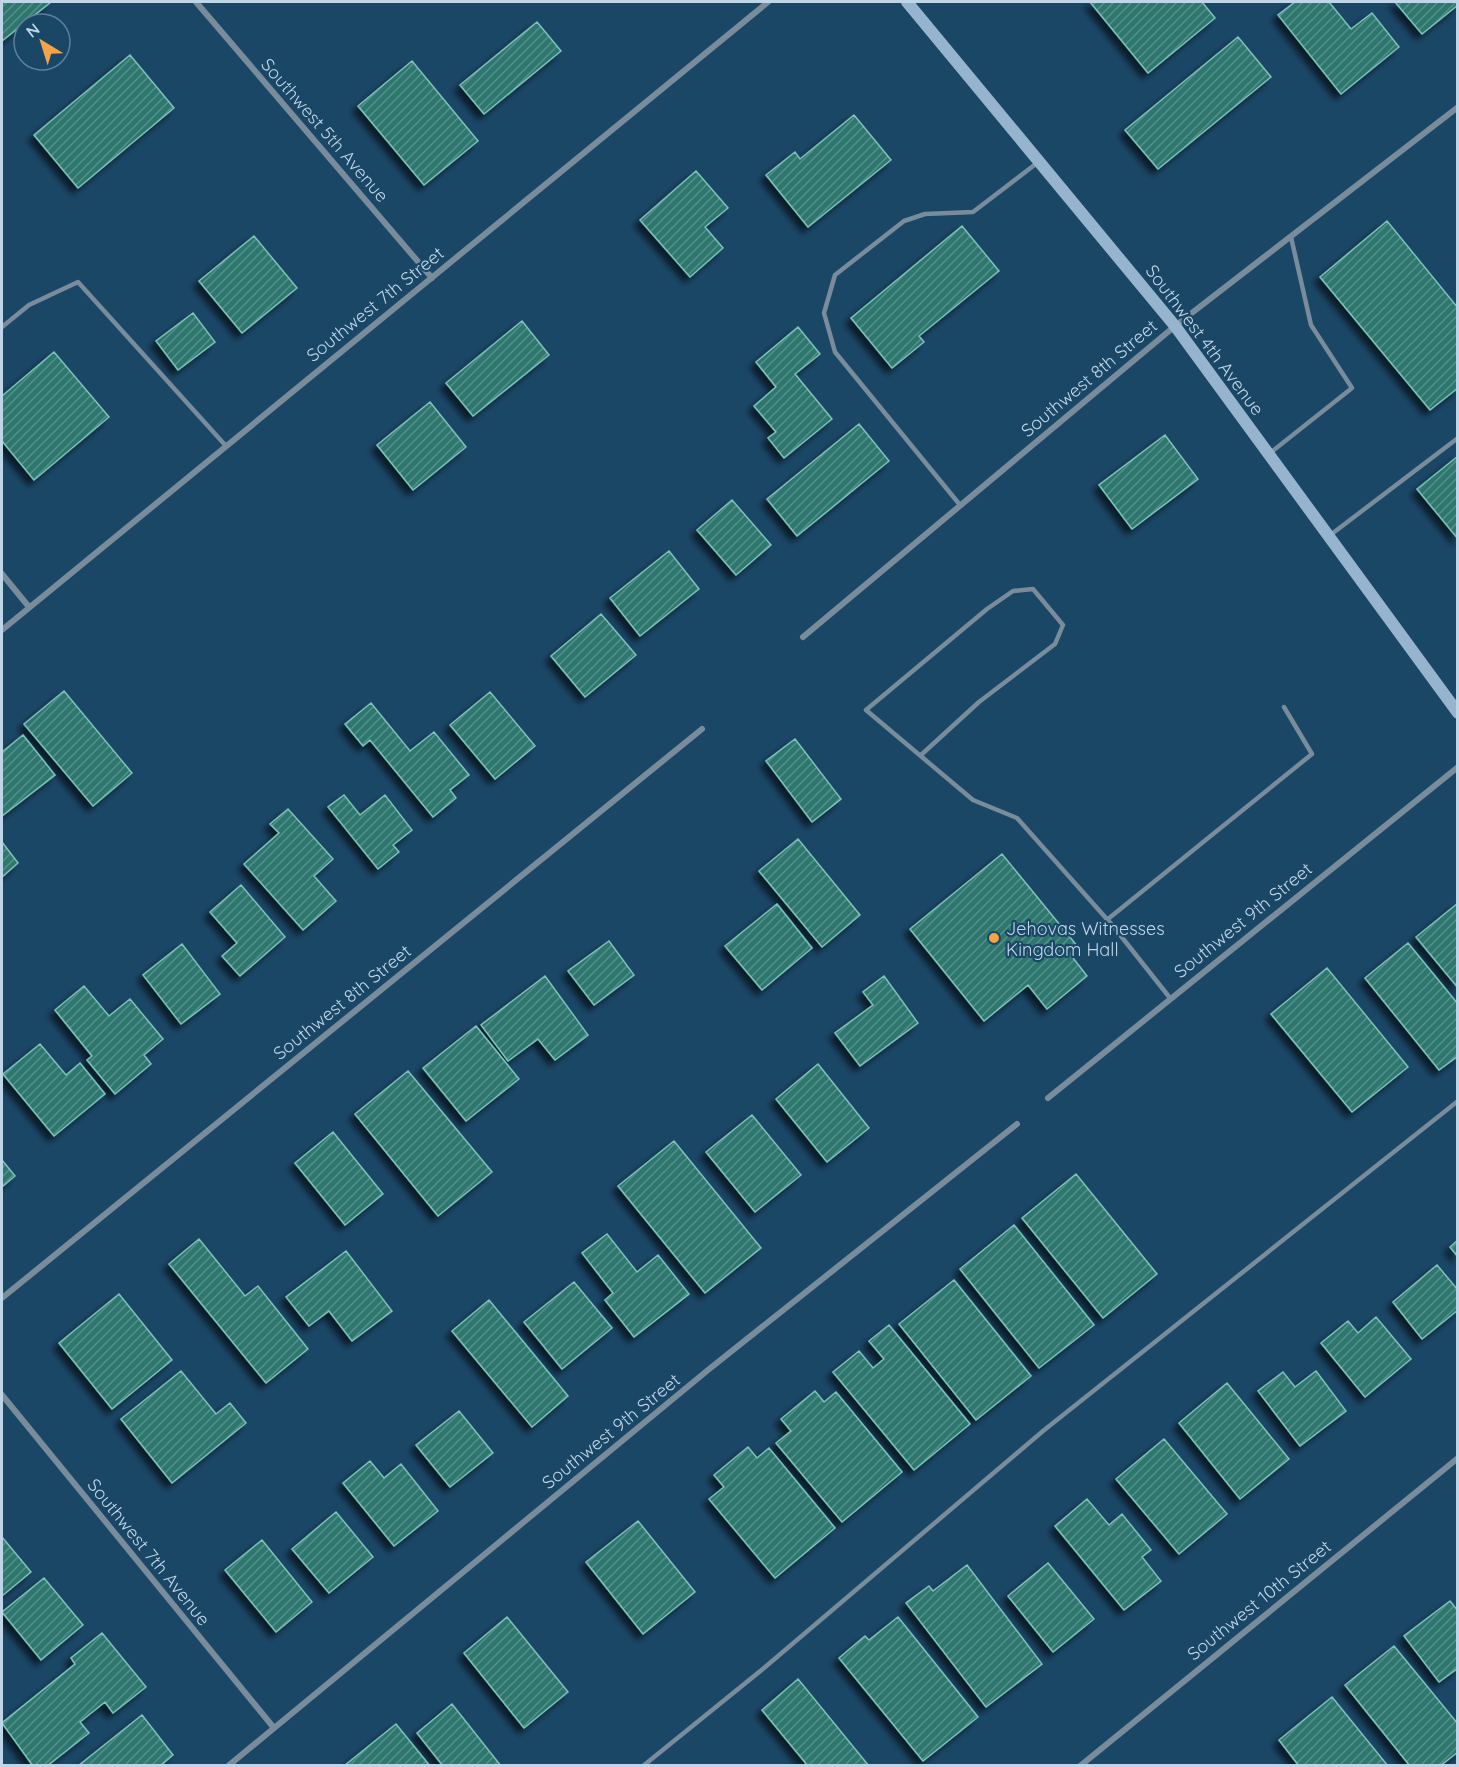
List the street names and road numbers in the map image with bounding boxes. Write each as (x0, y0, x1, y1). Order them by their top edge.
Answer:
street label: Southwest 5th Avenue (256, 53, 394, 207)
street label: Southwest 7th Street (302, 241, 448, 367)
street label: Southwest 4th Avenue (1141, 260, 1269, 420)
street label: Southwest 8th Street (1016, 314, 1162, 442)
street label: Southwest 9th Street (1169, 857, 1317, 983)
street label: Southwest 8th Street (268, 939, 416, 1065)
street label: Southwest 9th Street (537, 1368, 685, 1494)
street label: Southwest 7th Avenue (83, 1474, 215, 1630)
street label: Southwest 10th Street (1182, 1535, 1336, 1665)

